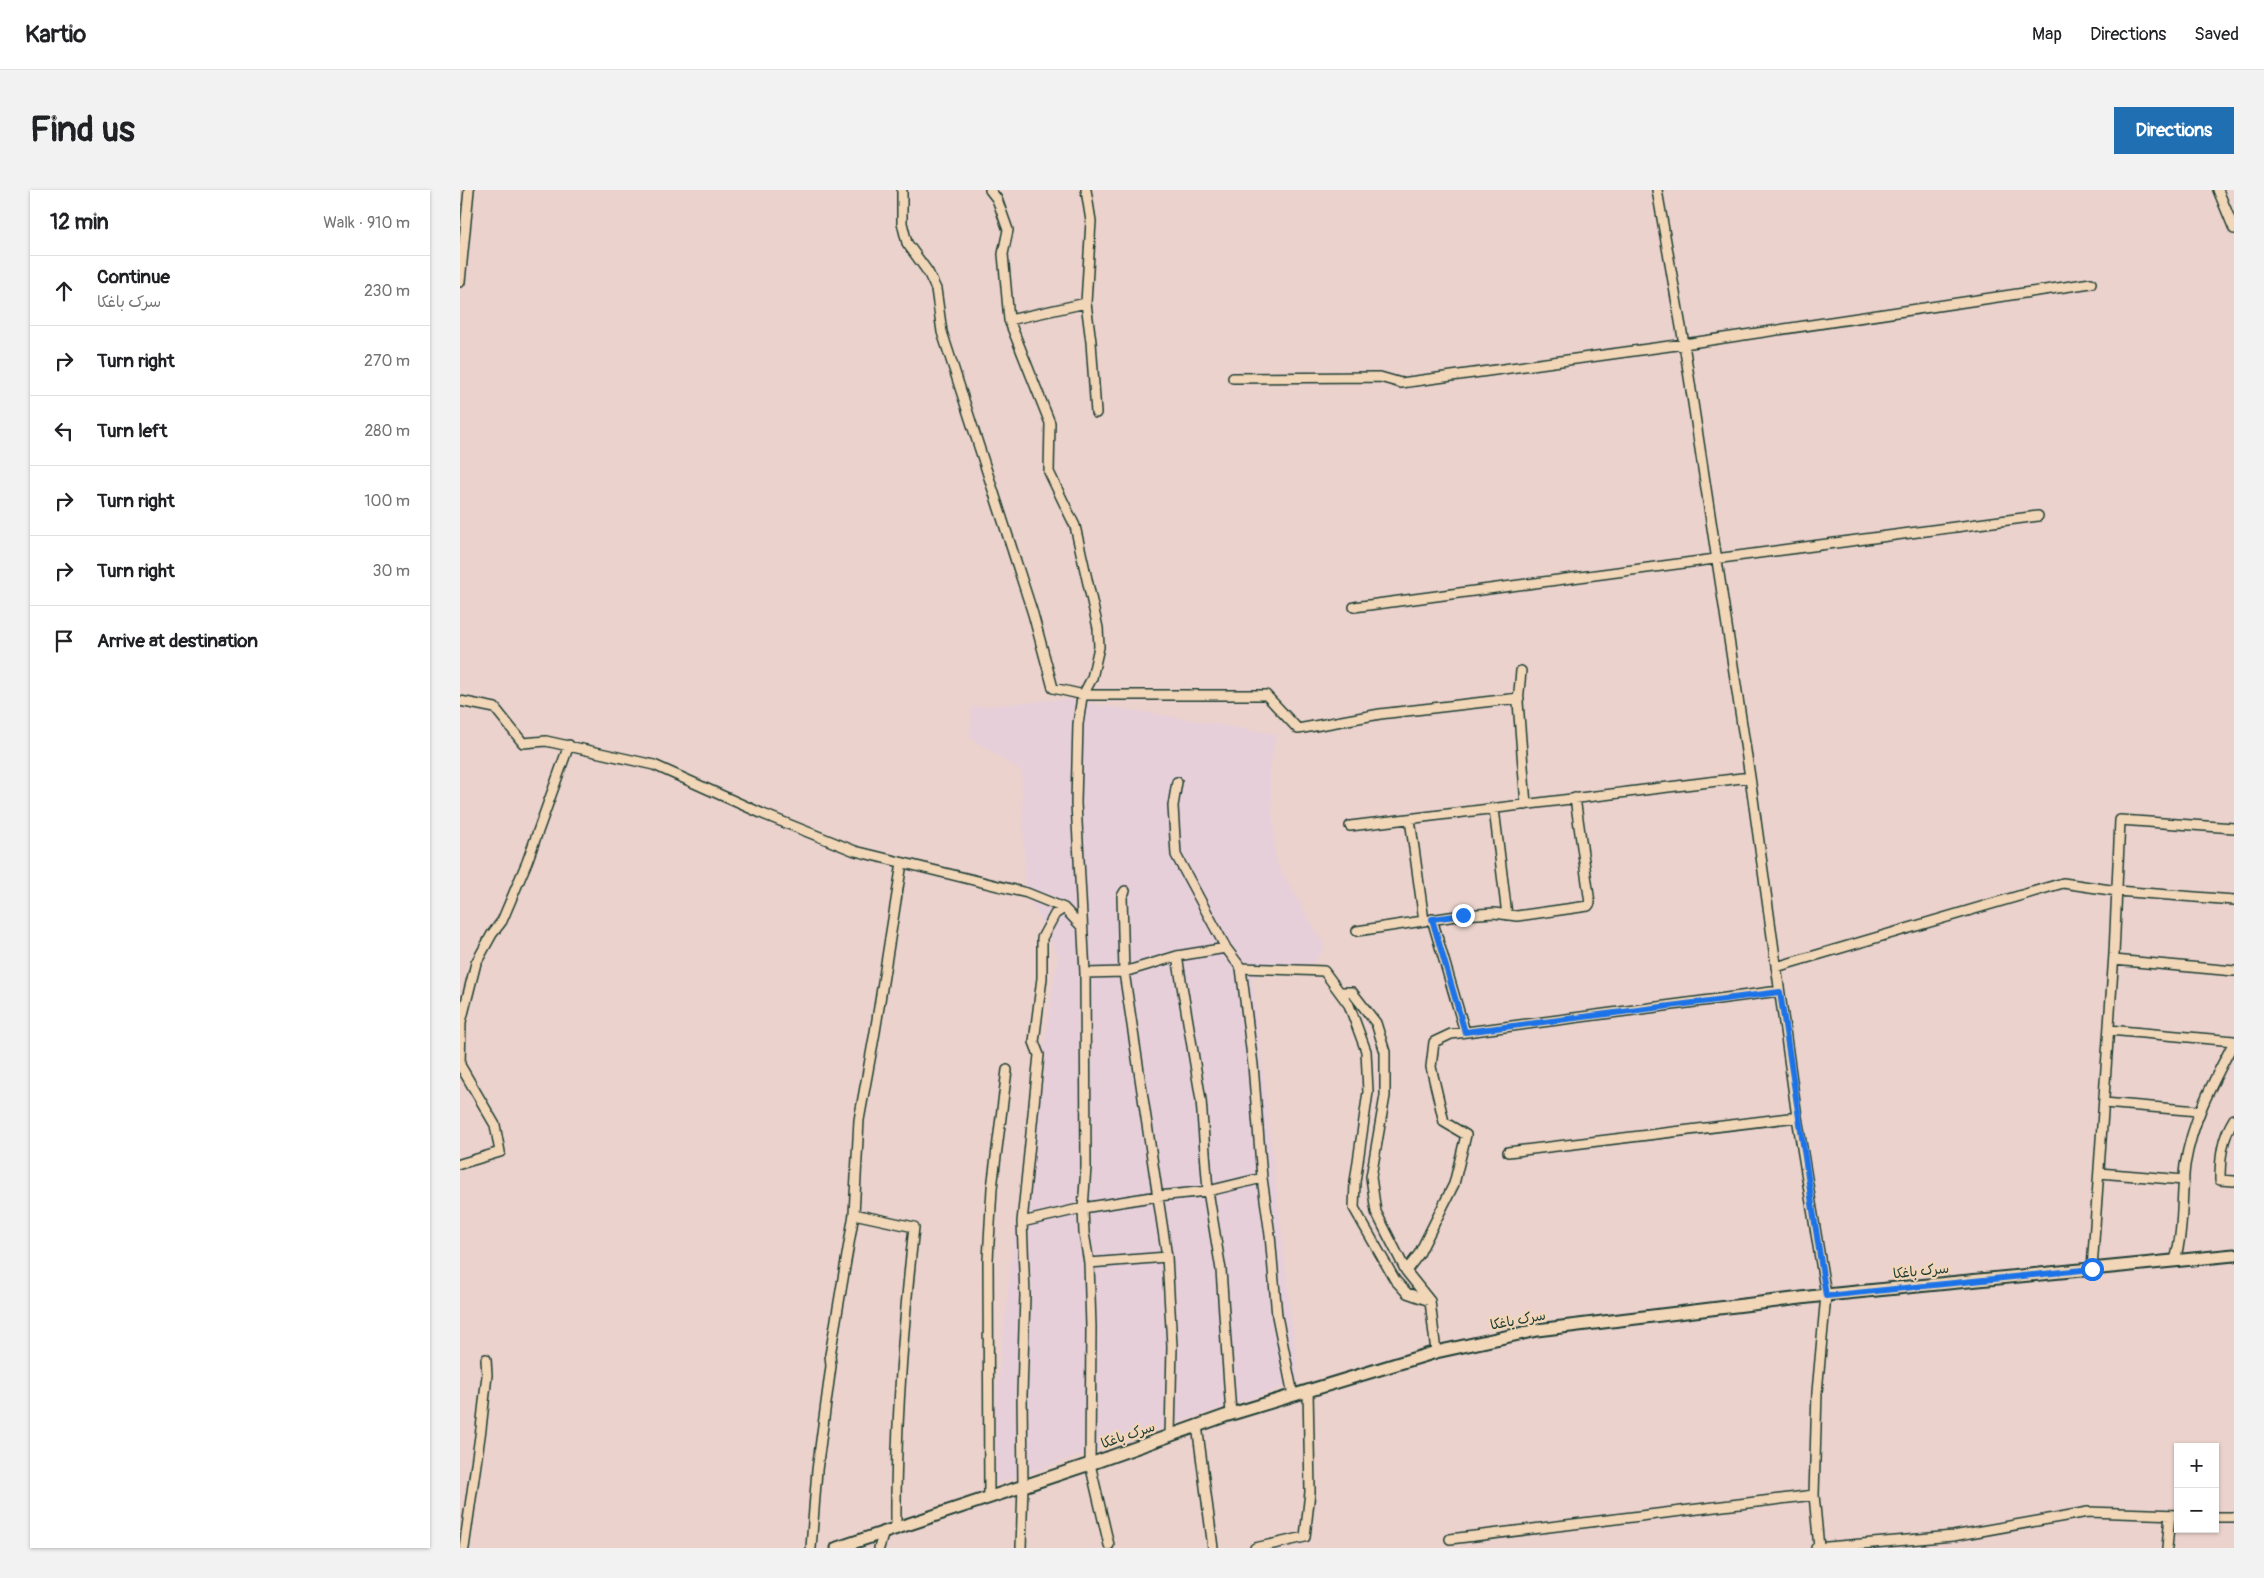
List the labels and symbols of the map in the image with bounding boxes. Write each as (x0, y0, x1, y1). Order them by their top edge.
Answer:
route end (1452, 904, 1475, 927)
route start (2081, 1258, 2104, 1281)
street label: سرک باغکا (1892, 1260, 1950, 1282)
street label: سرک باغکا (1489, 1306, 1547, 1334)
street label: سرک باغکا (1099, 1418, 1157, 1452)

